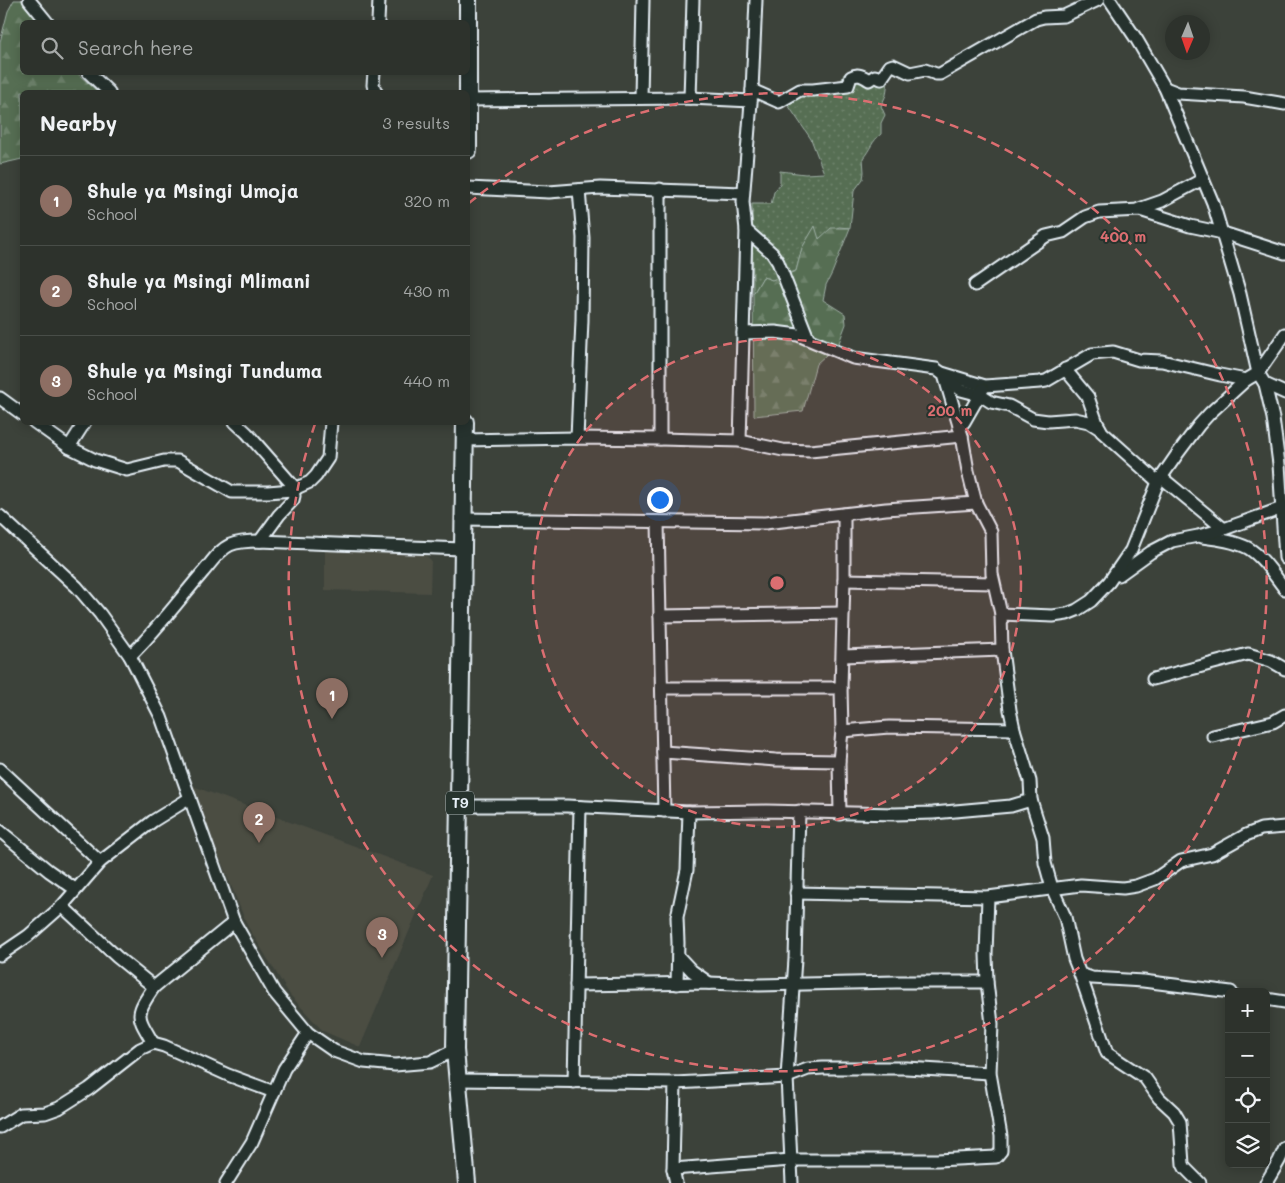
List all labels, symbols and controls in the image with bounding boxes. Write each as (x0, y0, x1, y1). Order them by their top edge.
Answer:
north arrow (1165, 15, 1210, 60)
search box (20, 20, 470, 75)
icon: search (38, 34, 66, 62)
text: Search here (78, 35, 194, 60)
text: Nearby (40, 109, 117, 136)
text: 3 results (382, 112, 450, 133)
text: Shule ya Msingi Umoja (87, 178, 299, 203)
text: 1 (52, 190, 60, 211)
text: 320 m (404, 190, 450, 211)
text: School (87, 203, 137, 224)
text: 400 m (1100, 226, 1146, 246)
text: Shule ya Msingi Mlimani (87, 268, 311, 293)
text: 2 (52, 280, 60, 301)
text: 430 m (403, 280, 450, 301)
text: School (87, 293, 137, 314)
text: Shule ya Msingi Tunduma (87, 358, 322, 383)
text: 3 (51, 370, 61, 391)
text: 440 m (403, 370, 450, 391)
text: School (87, 383, 137, 404)
text: 200 m (928, 400, 973, 420)
your location (647, 487, 673, 513)
centre of rings (768, 574, 786, 592)
pin: 1 (316, 678, 348, 719)
road number: T9 (446, 791, 474, 814)
pin: 2 (243, 802, 275, 843)
pin: 3 (366, 917, 398, 958)
map controls (1225, 988, 1270, 1168)
button: + (1225, 988, 1270, 1033)
button: − (1225, 1033, 1270, 1078)
button: locate (1225, 1078, 1270, 1123)
button: layers (1225, 1123, 1270, 1168)

